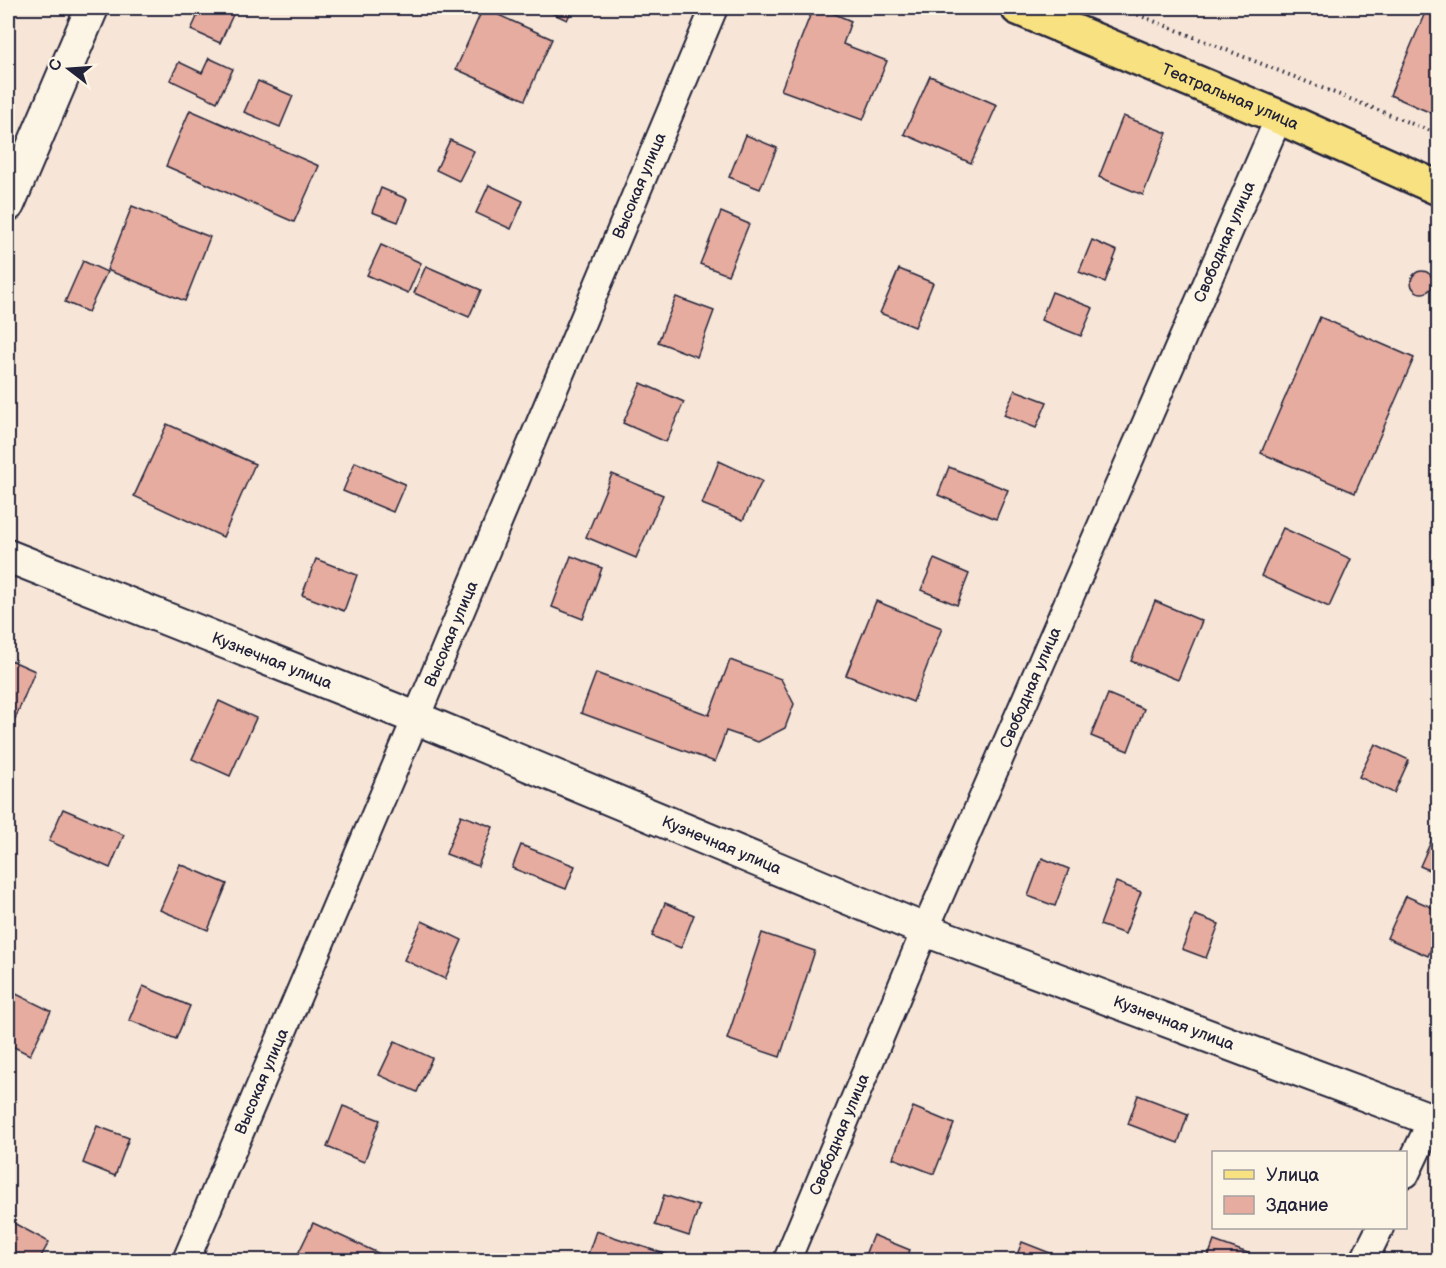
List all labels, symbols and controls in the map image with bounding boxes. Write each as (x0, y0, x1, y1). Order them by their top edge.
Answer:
north arrow (39, 39, 99, 99)
text: С (45, 57, 67, 73)
street label: Театральная улица (1159, 60, 1302, 134)
street label: Высокая улица (609, 129, 670, 242)
street label: Свободная улица (1190, 178, 1259, 306)
street label: Высокая улица (421, 578, 482, 690)
street label: Свободная улица (996, 624, 1065, 751)
street label: Кузнечная улица (209, 628, 335, 693)
street label: Кузнечная улица (659, 812, 785, 879)
street label: Кузнечная улица (1111, 992, 1237, 1055)
street label: Высокая улица (231, 1025, 293, 1137)
street label: Свободная улица (806, 1070, 874, 1198)
legend (1212, 1151, 1407, 1229)
text: Улица (1266, 1165, 1320, 1186)
text: Здание (1266, 1195, 1328, 1216)

